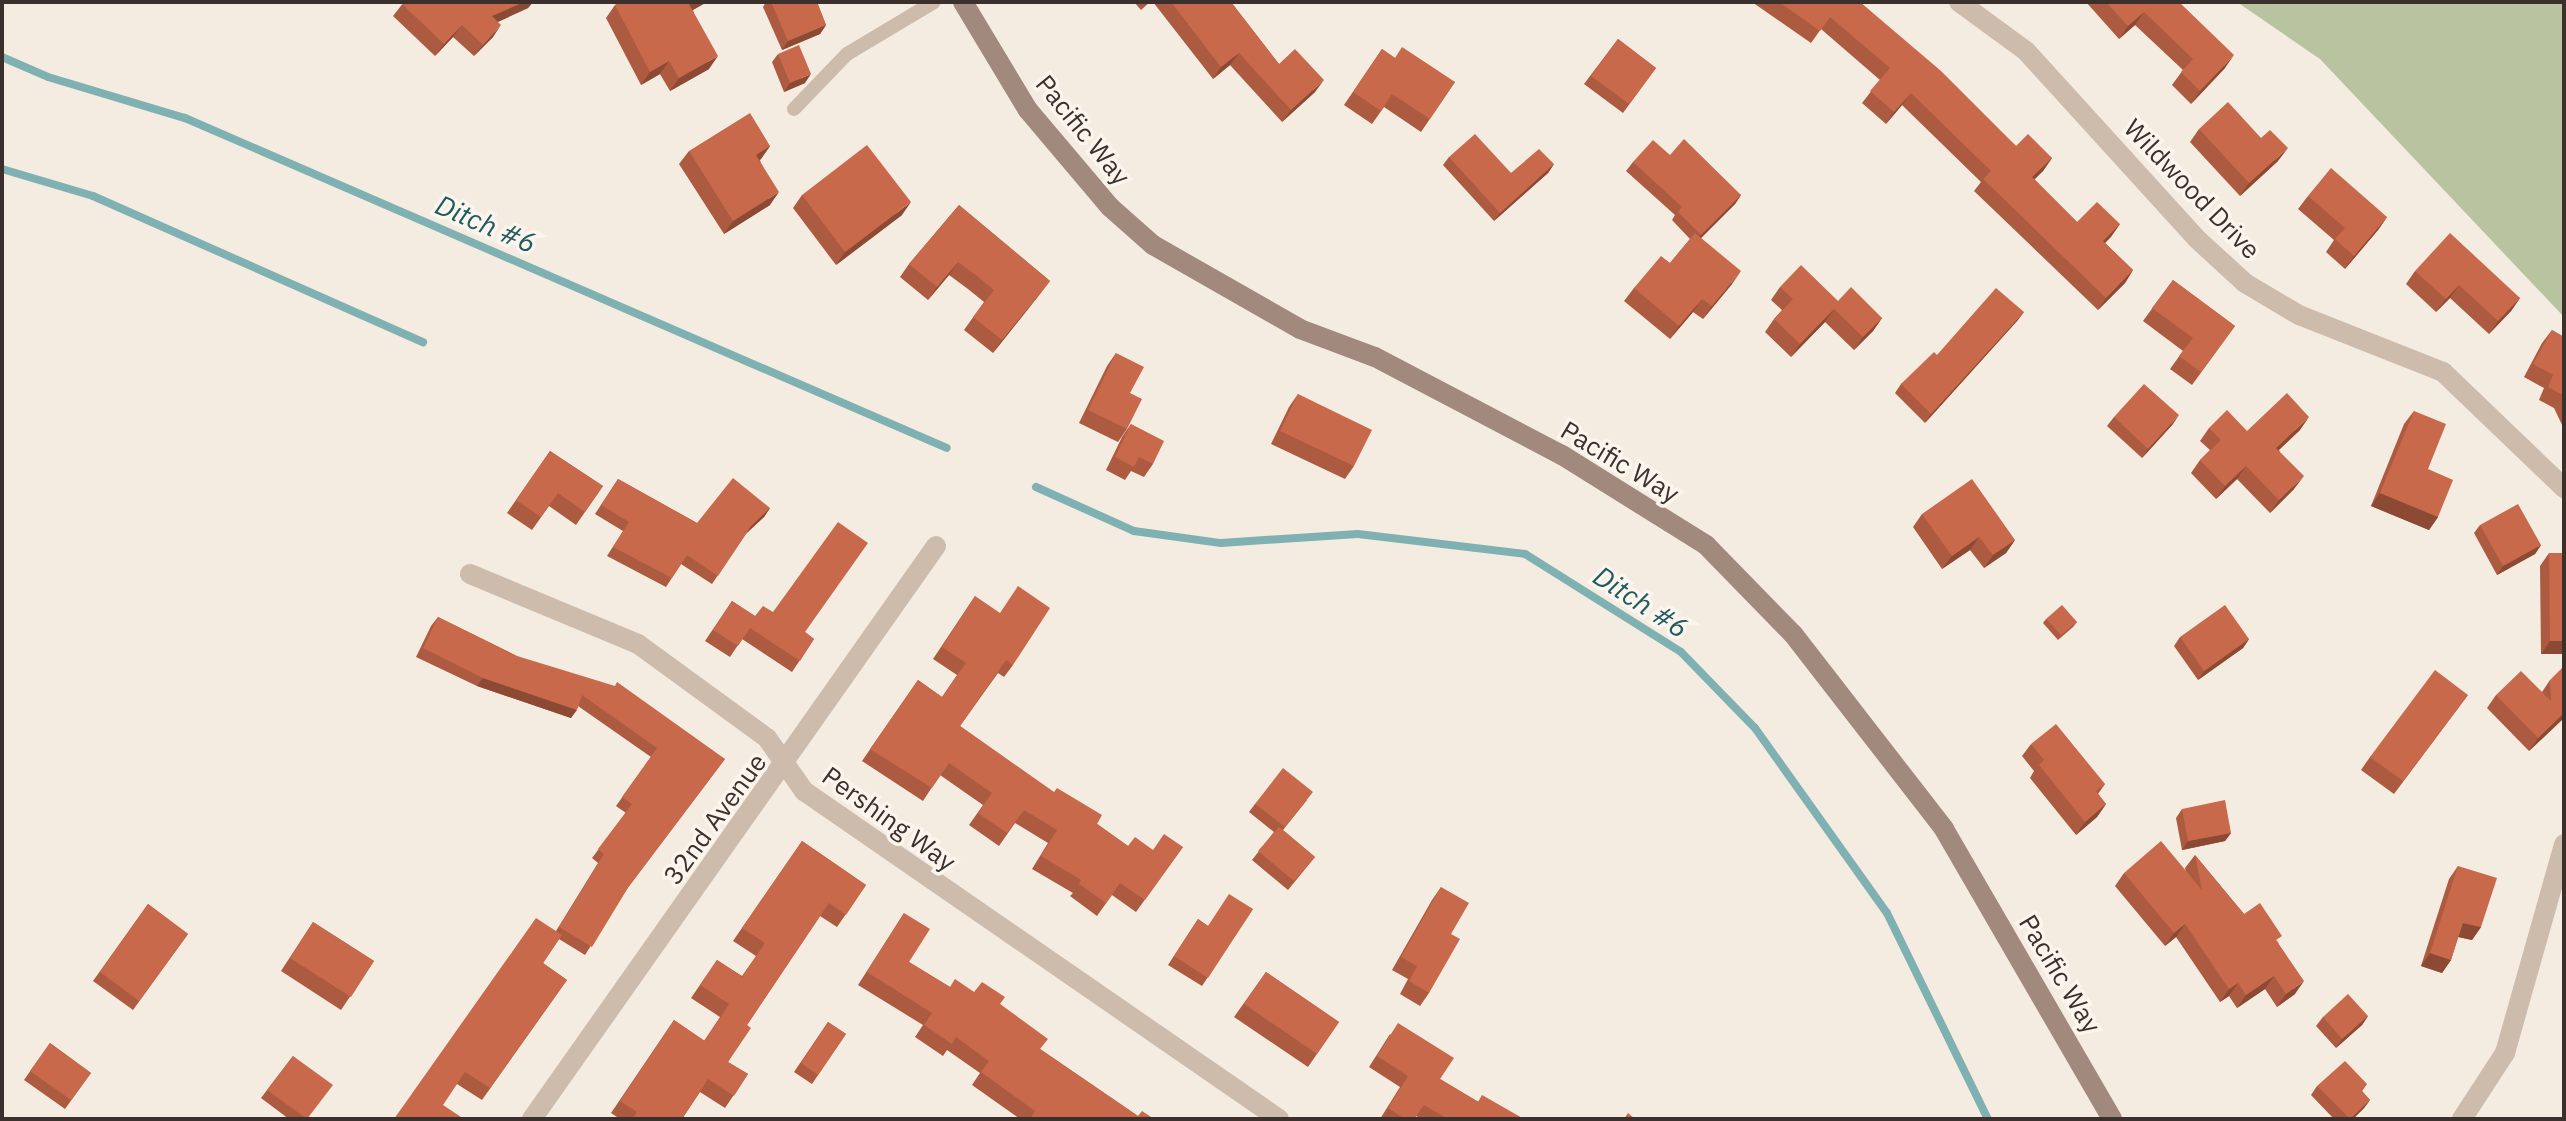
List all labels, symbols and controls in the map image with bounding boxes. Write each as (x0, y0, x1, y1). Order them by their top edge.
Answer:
street label: Pacific Way (1029, 69, 1137, 191)
street label: Wildwood Drive (2117, 113, 2267, 265)
water label: Ditch #6 (430, 188, 542, 260)
street label: Pacific Way (1555, 414, 1685, 510)
water label: Ditch #6 (1587, 559, 1695, 645)
street label: 32nd Avenue (657, 748, 773, 890)
street label: Pershing Way (816, 760, 962, 878)
street label: Pacific Way (2012, 909, 2108, 1039)

